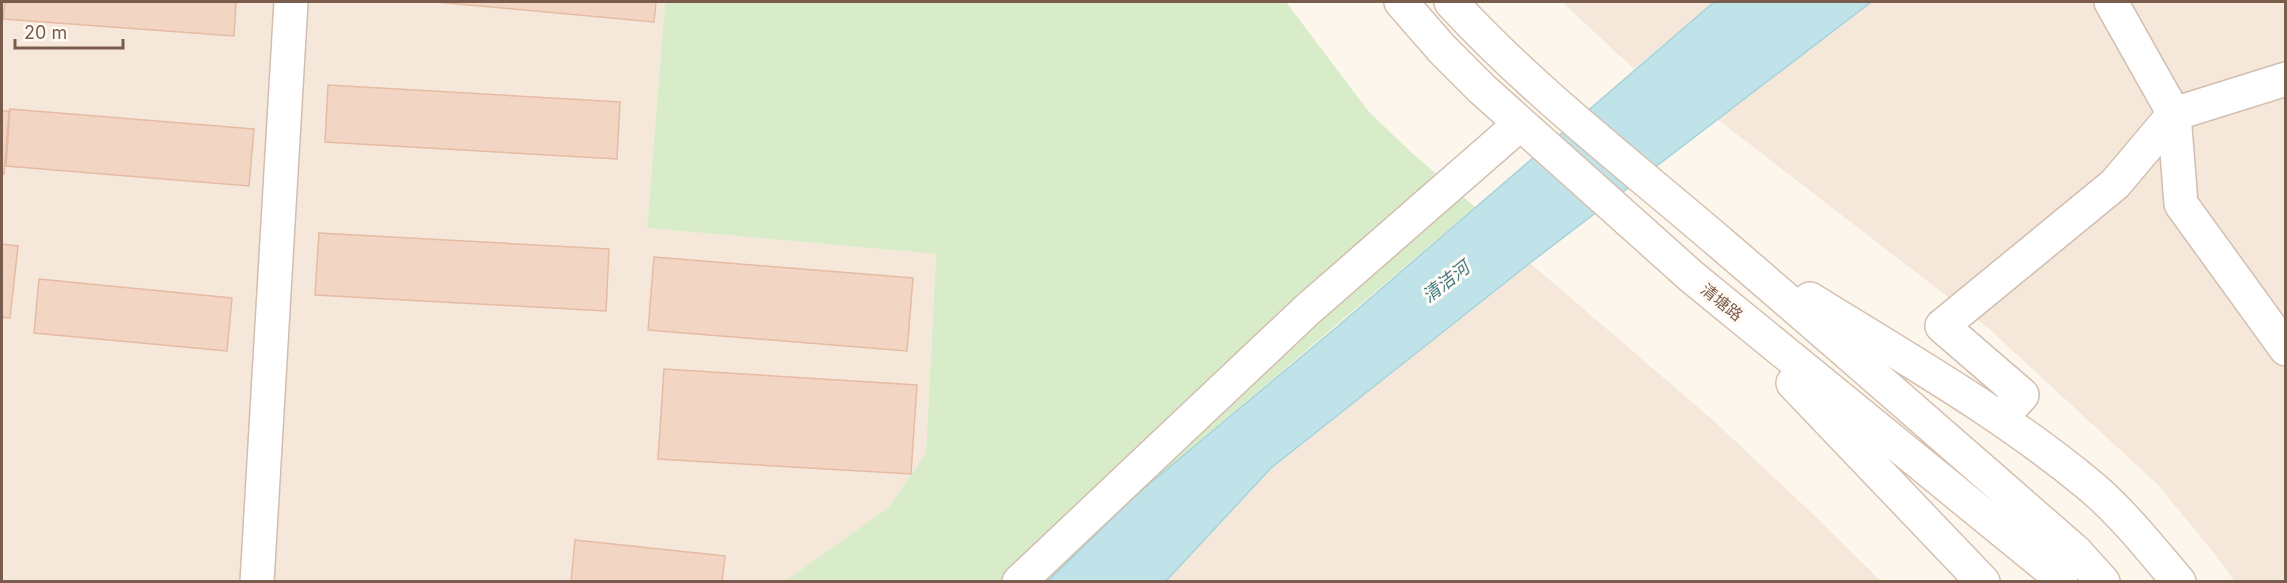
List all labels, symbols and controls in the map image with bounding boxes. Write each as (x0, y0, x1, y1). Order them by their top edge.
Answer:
scale bar (15, 12, 123, 50)
text: 20 m (24, 22, 67, 43)
water label: 清洁河 (1418, 255, 1476, 307)
street label: 清塘路 (1697, 279, 1747, 325)

